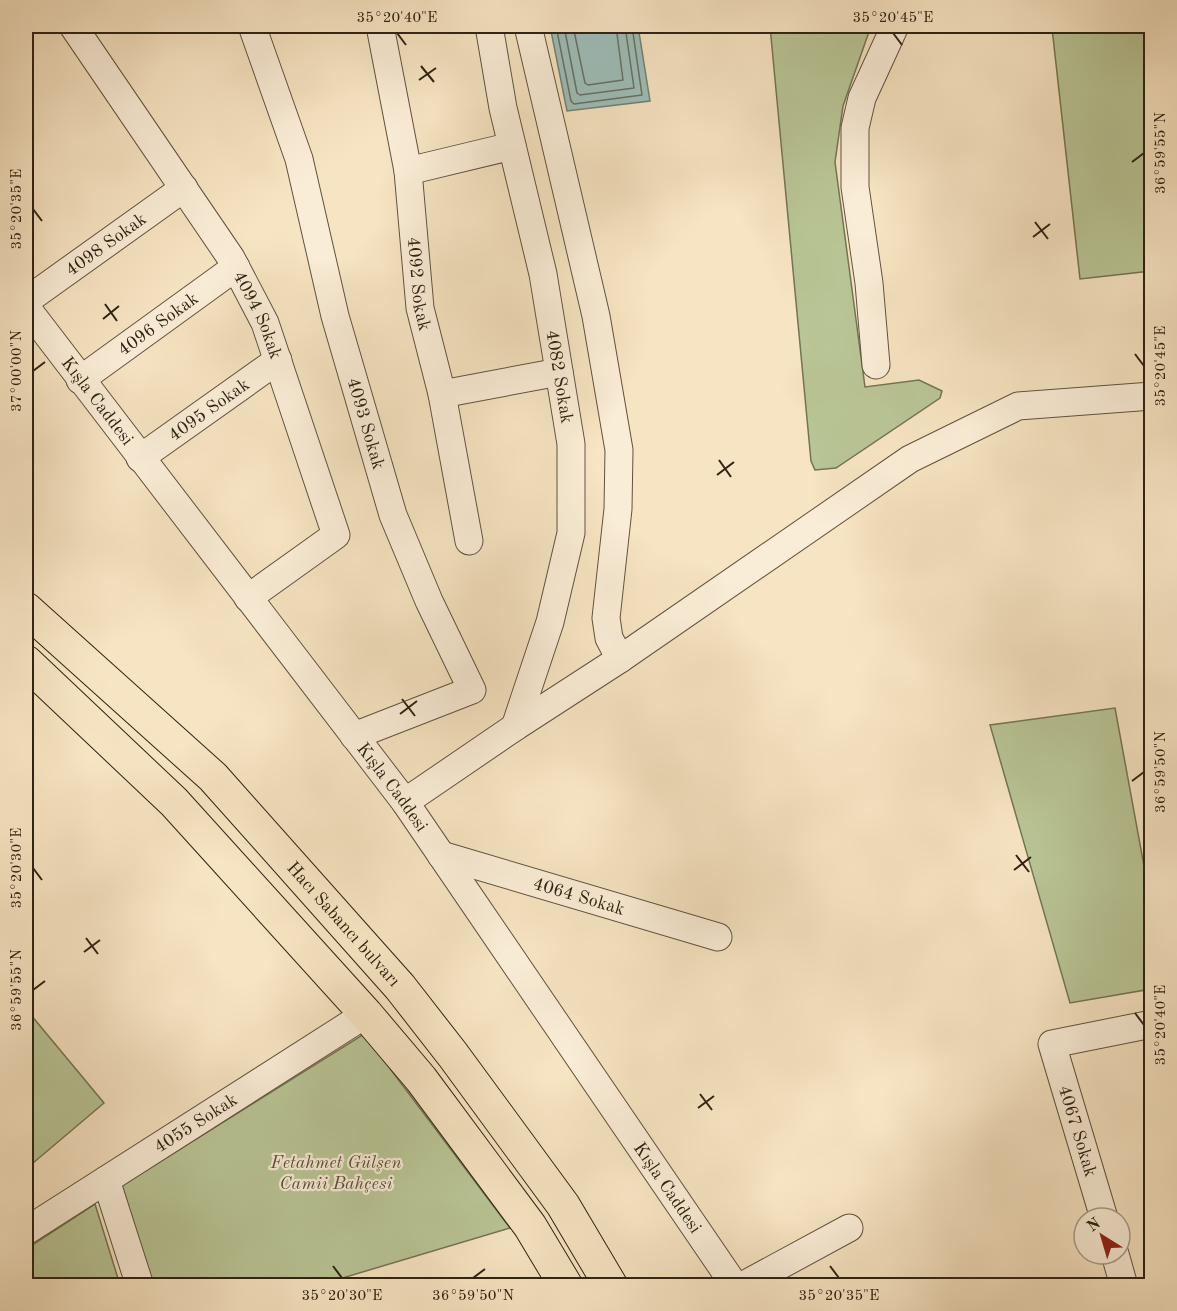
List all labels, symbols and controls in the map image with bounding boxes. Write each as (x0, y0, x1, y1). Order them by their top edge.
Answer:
text: 35°20'40"E (357, 11, 437, 26)
text: 35°20'45"E (853, 11, 933, 26)
text: 36°59'55"N (1154, 112, 1169, 194)
text: 35°20'35"E (10, 169, 25, 249)
street label: 4098 Sokak (63, 210, 150, 280)
street label: 4092 Sokak (404, 236, 433, 333)
street label: 4094 Sokak (230, 268, 284, 362)
street label: 4096 Sokak (115, 289, 202, 360)
text: 35°20'45"E (1154, 326, 1169, 406)
street label: 4082 Sokak (542, 329, 575, 425)
text: 37°00'00"N (10, 330, 25, 412)
street label: Kışla Caddesi (58, 354, 136, 449)
street label: 4095 Sokak (165, 375, 253, 445)
street label: 4093 Sokak (343, 376, 387, 472)
text: 36°59'50"N (1154, 731, 1169, 813)
street label: Kışla Caddesi (353, 740, 431, 835)
text: 35°20'30"E (10, 828, 25, 908)
street label: Hacı Sabancı bulvarı (283, 859, 403, 990)
street label: 4064 Sokak (531, 875, 627, 919)
text: 36°59'55"N (10, 949, 25, 1031)
text: 35°20'40"E (1154, 985, 1169, 1065)
street label: 4067 Sokak (1055, 1083, 1099, 1179)
street label: 4055 Sokak (151, 1091, 241, 1157)
street label: Kışla Caddesi (630, 1139, 704, 1237)
park label: Fetahmet Gülşen Camii Bahçesi (269, 1154, 402, 1193)
north arrow (1072, 1206, 1132, 1266)
text: N (1084, 1215, 1104, 1236)
text: 35°20'30"E (302, 1289, 382, 1304)
text: 36°59'50"N (432, 1289, 514, 1304)
text: 35°20'35"E (799, 1289, 879, 1304)

